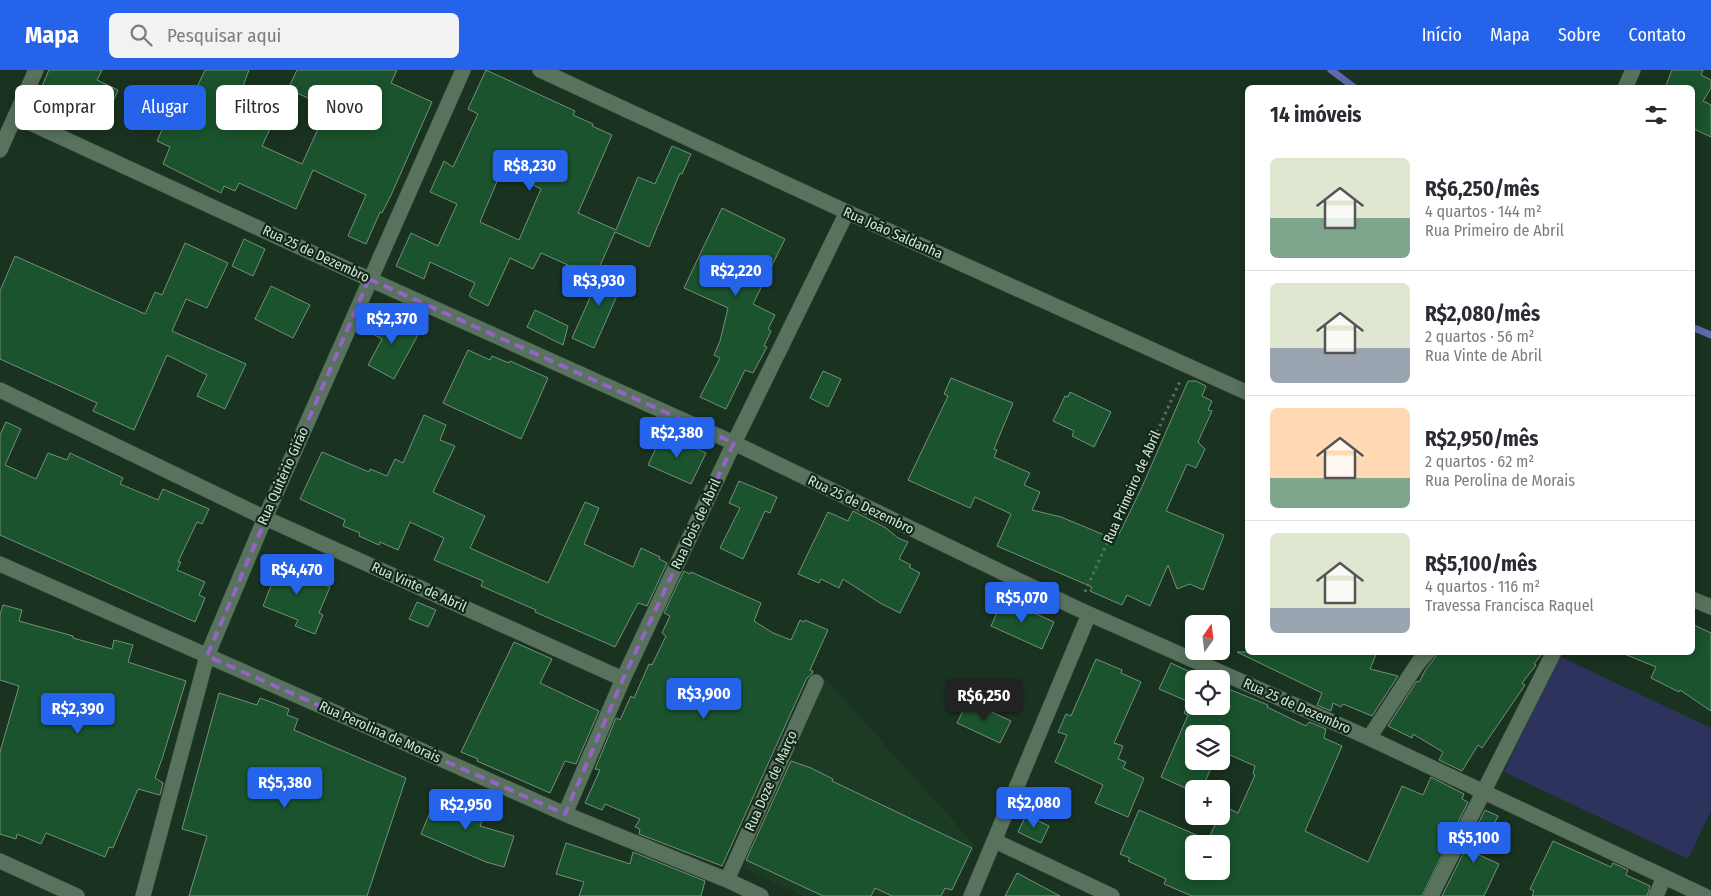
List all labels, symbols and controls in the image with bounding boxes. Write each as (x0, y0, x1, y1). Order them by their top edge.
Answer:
search box (109, 13, 459, 58)
text: Mapa (25, 21, 79, 49)
icon: search (127, 21, 155, 49)
text: Pesquisar aqui (167, 24, 281, 47)
text: Início (1422, 24, 1462, 46)
text: Mapa (1490, 24, 1530, 46)
text: Sobre (1558, 24, 1601, 46)
text: Contato (1629, 24, 1686, 46)
chip: Comprar (15, 85, 114, 130)
chip: Alugar (124, 85, 206, 130)
chip: Filtros (216, 85, 298, 130)
chip: Novo (308, 85, 382, 130)
icon: filters (1642, 101, 1670, 129)
text: 14 imóveis (1270, 102, 1362, 128)
pin: R$8,230 (484, 150, 576, 192)
text: R$8,230 (504, 156, 556, 175)
text: R$6,250/mês (1425, 176, 1539, 202)
icon: home (1310, 178, 1370, 238)
text: 4 quartos · 144 m² (1425, 202, 1542, 221)
street label: Rua João Saldanha (841, 203, 945, 263)
text: Rua Primeiro de Abril (1425, 221, 1564, 240)
street label: Rua 25 de Dezembro (260, 222, 372, 286)
pin: R$2,220 (690, 254, 782, 297)
text: R$2,220 (710, 261, 762, 280)
pin: R$3,930 (553, 264, 645, 307)
text: R$3,930 (573, 271, 625, 290)
text: R$2,080/mês (1425, 301, 1540, 327)
pin: R$2,370 (346, 302, 438, 345)
icon: home (1310, 303, 1370, 363)
text: R$2,370 (367, 309, 417, 328)
text: 2 quartos · 56 m² (1425, 327, 1534, 346)
text: Rua Vinte de Abril (1425, 346, 1542, 365)
pin: R$2,380 (631, 416, 723, 459)
text: R$2,380 (651, 423, 703, 442)
street label: Rua Quitério Girão (254, 424, 312, 528)
text: R$2,950/mês (1425, 426, 1539, 452)
street label: Rua Primeiro de Abril (1100, 428, 1165, 546)
icon: home (1310, 428, 1370, 488)
text: 2 quartos · 62 m² (1425, 452, 1534, 471)
text: Rua Perolina de Morais (1425, 471, 1575, 490)
street label: Rua 25 de Dezembro (805, 472, 917, 538)
street label: Rua Dois de Abril (668, 476, 725, 572)
text: R$5,100/mês (1425, 551, 1537, 577)
icon: home (1310, 553, 1370, 613)
pin: R$4,470 (251, 554, 343, 596)
street label: Rua Vinte de Abril (369, 558, 469, 616)
text: R$4,470 (271, 560, 323, 579)
text: 4 quartos · 116 m² (1425, 577, 1540, 596)
pin: R$5,070 (976, 582, 1068, 624)
text: R$5,070 (996, 588, 1048, 607)
text: Travessa Francisca Raquel (1425, 596, 1594, 615)
north arrow (1185, 615, 1230, 660)
map controls (1185, 615, 1230, 880)
button: locate (1185, 670, 1230, 715)
street label: Rua 25 de Dezembro (1241, 675, 1353, 737)
pin: R$3,900 (658, 678, 750, 720)
pin: R$6,250 (938, 680, 1030, 722)
text: R$3,900 (677, 684, 731, 703)
text: R$6,250 (958, 686, 1010, 705)
pin: R$2,390 (32, 692, 124, 735)
street label: Rua Perolina de Morais (317, 698, 443, 766)
text: R$2,390 (52, 699, 104, 718)
button: layers (1185, 725, 1230, 770)
street label: Rua Doze de Março (741, 728, 801, 834)
pin: R$5,380 (239, 766, 331, 809)
text: R$5,380 (258, 773, 312, 792)
button: + (1185, 780, 1230, 825)
pin: R$2,080 (988, 786, 1080, 829)
pin: R$2,950 (420, 788, 512, 831)
text: R$2,080 (1007, 793, 1061, 812)
text: R$2,950 (440, 795, 492, 814)
pin: R$5,100 (1428, 822, 1520, 864)
text: R$5,100 (1449, 828, 1499, 847)
button: − (1185, 835, 1230, 880)

